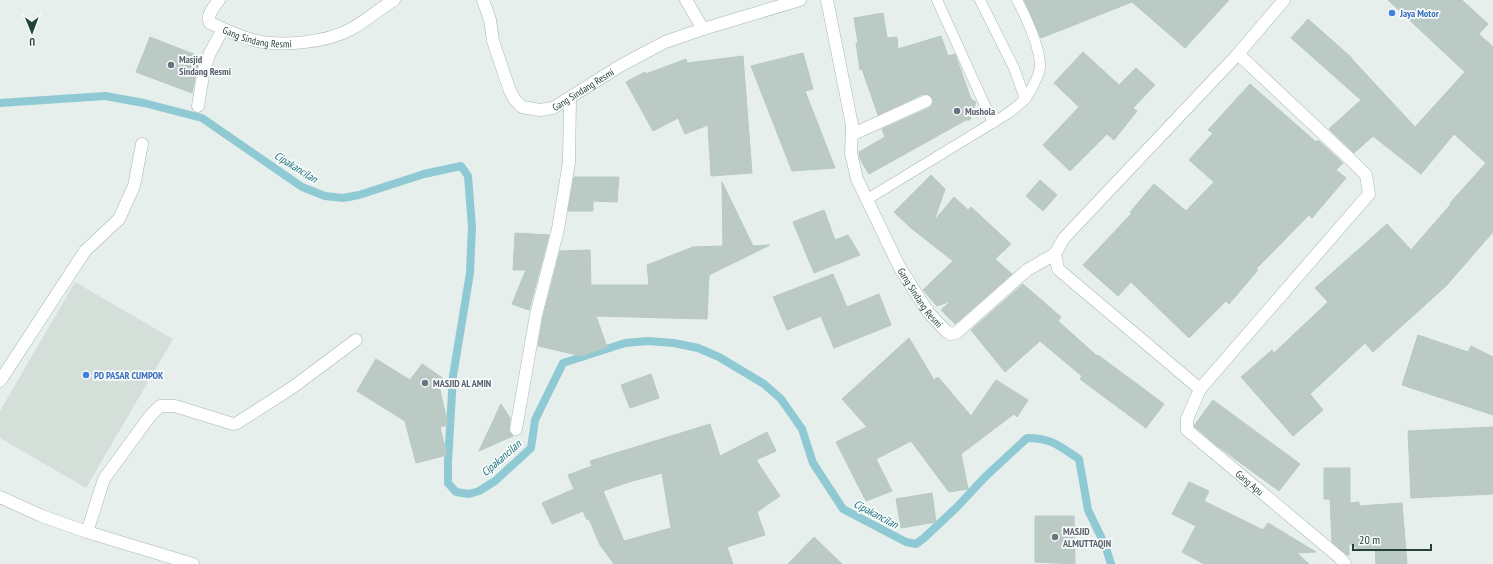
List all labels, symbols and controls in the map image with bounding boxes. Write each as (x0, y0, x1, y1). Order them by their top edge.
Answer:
place label: Jaya Motor (1399, 7, 1439, 20)
marker: Jaya Motor (1387, 8, 1397, 18)
north arrow (12, 12, 52, 52)
street label: Gang Sindang Resmi (221, 23, 292, 50)
text: U (29, 35, 35, 49)
place label: Masjid Sindang Resmi (179, 53, 231, 78)
marker: Masjid Sindang Resmi (166, 60, 176, 70)
street label: Gang Sindang Resmi (550, 66, 616, 114)
place label: Mushola (965, 105, 995, 118)
marker: Mushola (952, 106, 962, 116)
water label: Cipakancilan (272, 148, 321, 186)
street label: Gang Sindang Resmi (895, 265, 945, 331)
place label: PD PASAR CUMPOK (94, 369, 164, 382)
marker: PD PASAR CUMPOK (81, 370, 91, 380)
place label: MASJID AL AMIN (433, 377, 491, 390)
marker: MASJID AL AMIN (420, 378, 430, 388)
water label: Cipakancilan (478, 436, 525, 479)
street label: Gang Apu (1233, 467, 1266, 498)
water label: Cipakancilan (851, 497, 902, 532)
place label: MASJID ALMUTTAQIN (1062, 525, 1111, 550)
scale bar (1353, 526, 1431, 552)
marker: MASJID ALMUTTAQIN (1050, 532, 1060, 542)
text: 20 m (1359, 532, 1380, 547)

